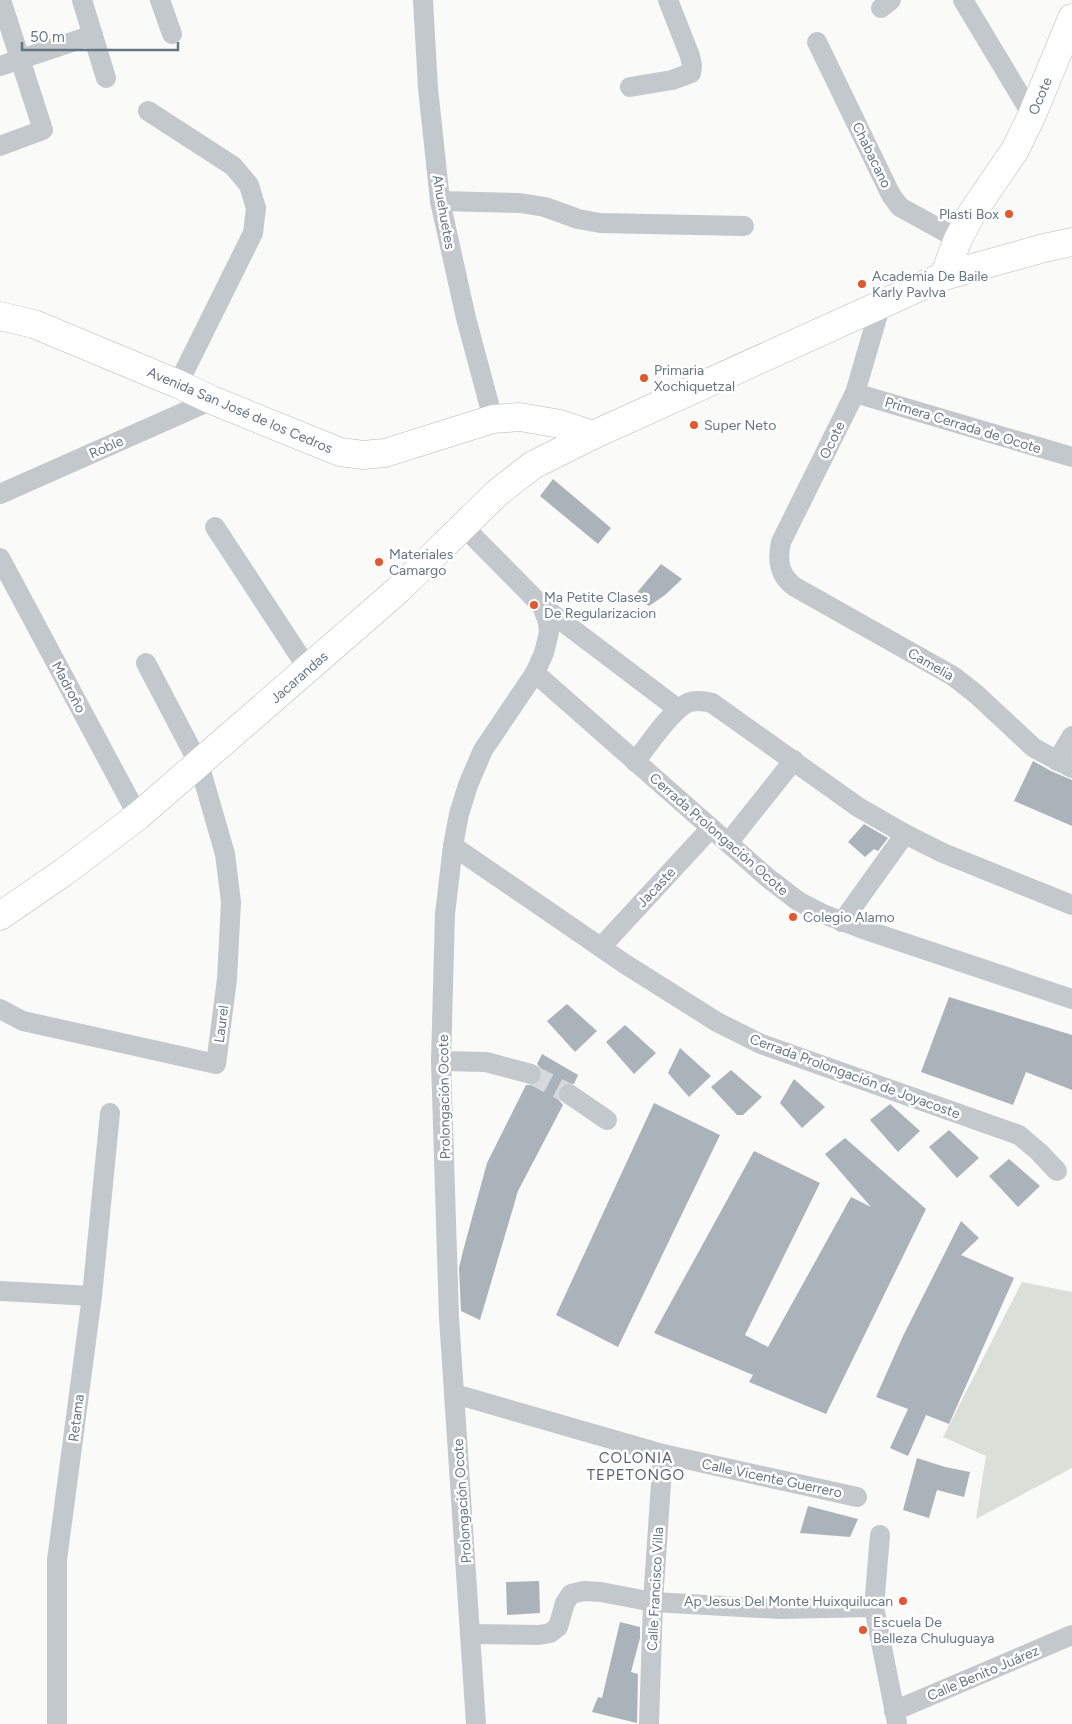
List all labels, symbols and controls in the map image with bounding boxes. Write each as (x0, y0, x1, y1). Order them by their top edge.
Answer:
scale bar (22, 20, 179, 52)
text: 50 m (30, 28, 65, 46)
street label: Ocote (1025, 74, 1056, 118)
street label: Chabacano (848, 120, 895, 191)
street label: Ahuehuetes (429, 173, 458, 251)
place label: Plasti Box (939, 206, 999, 223)
marker: Plasti Box (1003, 208, 1015, 220)
place label: Academia De Baile Karly Pavlva (872, 268, 988, 301)
marker: Academia De Baile Karly Pavlva (856, 278, 868, 290)
place label: Primaria Xochiquetzal (654, 362, 735, 395)
street label: Avenida San José de los Cedros (145, 364, 335, 457)
marker: Primaria Xochiquetzal (638, 372, 650, 384)
street label: Primera Cerrada de Ocote (883, 394, 1044, 458)
place label: Super Neto (704, 417, 776, 434)
street label: Ocote (816, 418, 849, 462)
marker: Super Neto (688, 419, 700, 431)
street label: Roble (86, 432, 126, 463)
place label: Materiales Camargo (389, 546, 453, 579)
marker: Materiales Camargo (373, 556, 385, 568)
place label: Ma Petite Clases De Regularizacion (544, 589, 656, 622)
marker: Ma Petite Clases De Regularizacion (528, 599, 540, 611)
street label: Camelia (905, 645, 957, 684)
street label: Jacarandas (267, 648, 332, 707)
street label: Madroño (48, 659, 89, 716)
street label: Cerrada Prolongación Ocote (646, 770, 792, 899)
street label: Jacaste (634, 864, 679, 911)
place label: Colegio Alamo (803, 909, 895, 926)
marker: Colegio Alamo (787, 911, 799, 923)
street label: Laurel (211, 1004, 232, 1044)
street label: Cerrada Prolongación de Joyacoste (747, 1030, 963, 1123)
street label: Prolongación Ocote (435, 1034, 454, 1160)
street label: Retama (65, 1393, 88, 1443)
street label: Prolongación Ocote (450, 1438, 475, 1564)
district label: COLONIA TEPETONGO (587, 1449, 685, 1484)
street label: Calle Vicente Guerrero (700, 1455, 844, 1502)
street label: Calle Francisco Villa (644, 1526, 667, 1652)
place label: Ap Jesus Del Monte Huixquilucan (684, 1593, 893, 1610)
marker: Ap Jesus Del Monte Huixquilucan (897, 1595, 909, 1607)
place label: Escuela De Belleza Chuluguaya (873, 1614, 995, 1647)
marker: Escuela De Belleza Chuluguaya (857, 1624, 869, 1636)
street label: Calle Benito Juárez (925, 1642, 1042, 1705)

